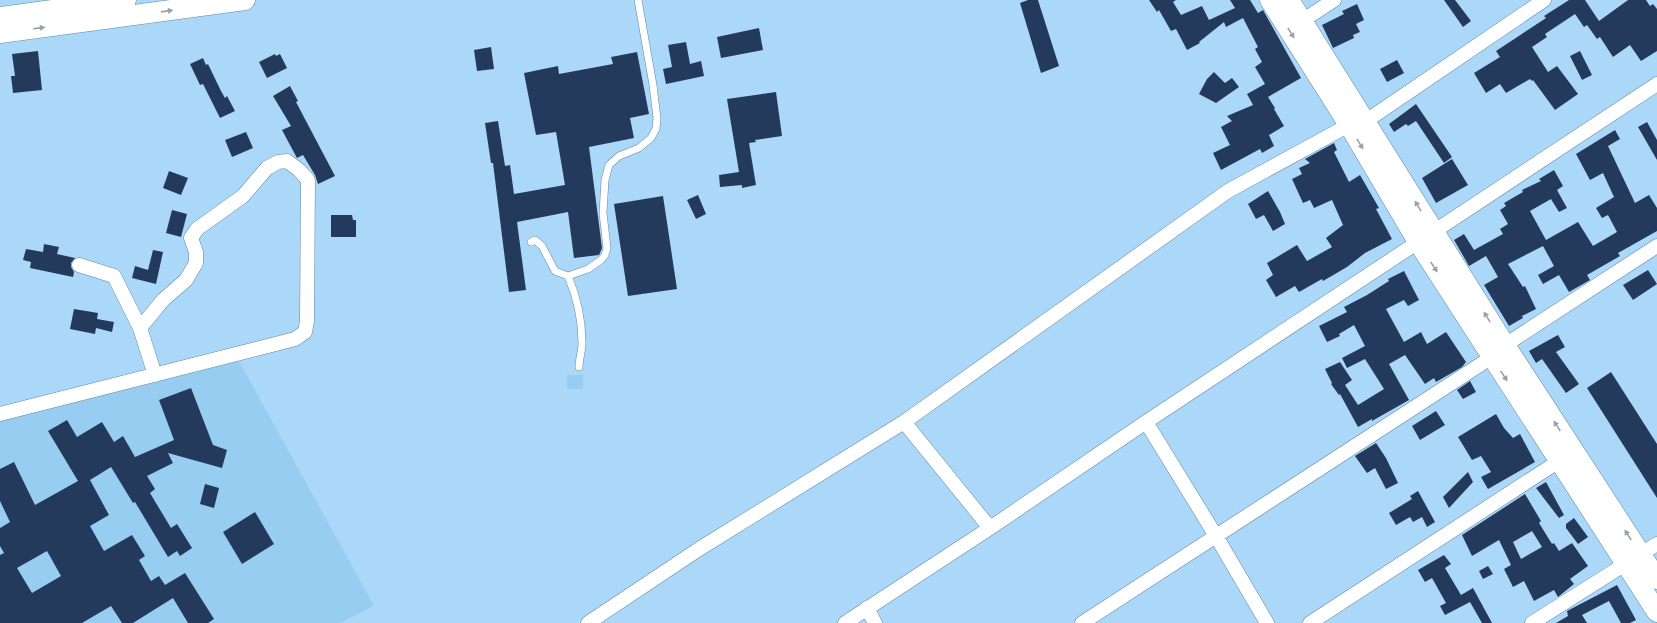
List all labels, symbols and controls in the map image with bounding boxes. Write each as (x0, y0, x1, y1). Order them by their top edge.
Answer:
one-way arrow (161, 8, 174, 14)
one-way arrow (33, 25, 45, 32)
one-way arrow (1287, 28, 1295, 38)
one-way arrow (1356, 138, 1363, 150)
one-way arrow (1414, 200, 1421, 212)
one-way arrow (1430, 262, 1438, 272)
one-way arrow (1483, 311, 1491, 322)
one-way arrow (1501, 370, 1508, 382)
one-way arrow (1554, 420, 1561, 432)
one-way arrow (1625, 529, 1632, 541)

